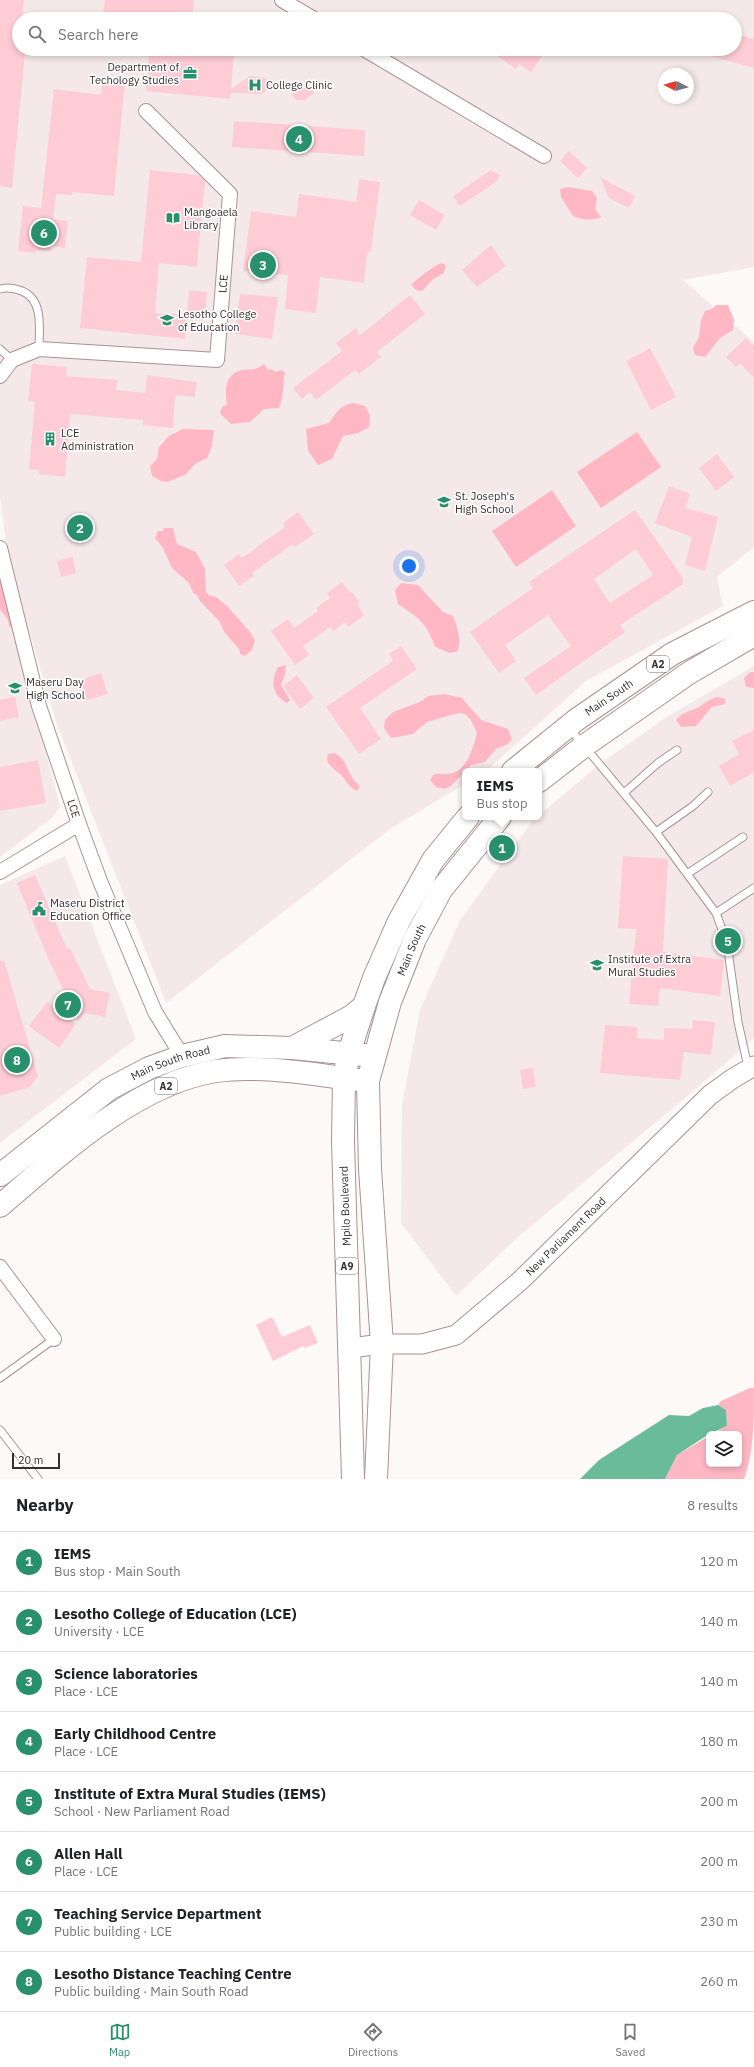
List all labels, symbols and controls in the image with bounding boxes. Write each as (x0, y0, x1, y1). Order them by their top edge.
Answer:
search box (12, 12, 742, 56)
icon: search (26, 23, 48, 45)
text: Search here (58, 25, 138, 44)
place label: Department of Techology Studies (89, 60, 179, 87)
office icon: Department of Techology Studies (182, 65, 198, 81)
north arrow (658, 68, 694, 104)
hospital icon: College Clinic (247, 77, 263, 93)
place label: College Clinic (266, 78, 333, 92)
pin: 4 (286, 124, 312, 154)
place label: Mangoaela Library (184, 205, 238, 232)
library icon: Mangoaela Library (165, 210, 181, 226)
pin: 6 (31, 218, 57, 248)
pin: 3 (250, 250, 276, 280)
street label: LCE (215, 274, 231, 293)
place label: Lesotho College of Education (178, 307, 257, 334)
school or university icon: Lesotho College of Education (159, 312, 175, 328)
place label: LCE Administration (61, 426, 134, 453)
building icon: LCE Administration (42, 431, 58, 447)
place label: St. Joseph's High School (455, 489, 515, 516)
school or university icon: St. Joseph's High School (436, 494, 452, 510)
pin: 2 (67, 513, 93, 543)
your location (399, 556, 419, 576)
road number: A2 (647, 656, 669, 672)
place label: Maseru Day High School (26, 675, 85, 702)
street label: Main South (582, 676, 636, 719)
school or university icon: Maseru Day High School (7, 680, 23, 696)
popup (462, 768, 542, 820)
text: IEMS (477, 776, 514, 795)
text: Bus stop (477, 795, 527, 812)
street label: LCE (64, 798, 83, 820)
pin: 1 (489, 833, 515, 863)
place label: Maseru District Education Office (50, 896, 131, 923)
public building icon: Maseru District Education Office (31, 901, 47, 917)
street label: Main South (394, 921, 429, 978)
pin: 5 (715, 926, 741, 956)
place label: Institute of Extra Mural Studies (608, 952, 691, 979)
school or university icon: Institute of Extra Mural Studies (589, 957, 605, 973)
pin: 7 (55, 990, 81, 1020)
street label: Main South Road (128, 1043, 211, 1083)
pin: 8 (4, 1045, 30, 1075)
road number: A2 (155, 1078, 177, 1094)
street label: Mpilo Boulevard (337, 1166, 353, 1246)
street label: New Parliament Road (523, 1194, 609, 1279)
road number: A9 (336, 1258, 358, 1274)
map controls (706, 1431, 742, 1467)
button: layers (706, 1431, 742, 1467)
scale bar (12, 1451, 60, 1470)
text: 20 m (18, 1453, 43, 1467)
text: Nearby (16, 1494, 74, 1516)
text: 8 results (687, 1497, 738, 1514)
text: IEMS (54, 1544, 91, 1563)
text: 1 (25, 1553, 33, 1570)
text: 120 m (700, 1553, 738, 1570)
text: Bus stop · Main South (54, 1563, 181, 1580)
text: Lesotho College of Education (LCE) (54, 1604, 297, 1623)
text: 2 (25, 1613, 33, 1630)
text: 140 m (700, 1613, 738, 1630)
text: University · LCE (54, 1623, 144, 1640)
text: Science laboratories (54, 1664, 198, 1683)
text: 3 (25, 1673, 33, 1690)
text: 140 m (700, 1673, 738, 1690)
text: Place · LCE (54, 1683, 118, 1700)
text: Early Childhood Centre (54, 1724, 216, 1743)
text: 4 (25, 1733, 33, 1750)
text: 180 m (700, 1733, 738, 1750)
text: Place · LCE (54, 1743, 118, 1760)
text: Institute of Extra Mural Studies (IEMS) (54, 1784, 326, 1803)
text: 5 (25, 1793, 33, 1810)
text: 200 m (700, 1793, 738, 1810)
text: School · New Parliament Road (54, 1803, 230, 1820)
text: Allen Hall (54, 1844, 123, 1863)
text: 6 (25, 1853, 33, 1870)
text: 200 m (700, 1853, 738, 1870)
text: Place · LCE (54, 1863, 118, 1880)
text: Teaching Service Department (54, 1904, 261, 1923)
text: 7 (25, 1913, 33, 1930)
text: 230 m (700, 1913, 738, 1930)
text: Public building · LCE (54, 1923, 172, 1940)
text: Lesotho Distance Teaching Centre (54, 1964, 292, 1983)
text: 8 (25, 1973, 33, 1990)
text: 260 m (700, 1973, 738, 1990)
text: Public building · Main South Road (54, 1983, 249, 2000)
tab: Map (109, 2021, 131, 2059)
tab: Directions (348, 2021, 398, 2059)
tab: Saved (615, 2021, 645, 2059)

